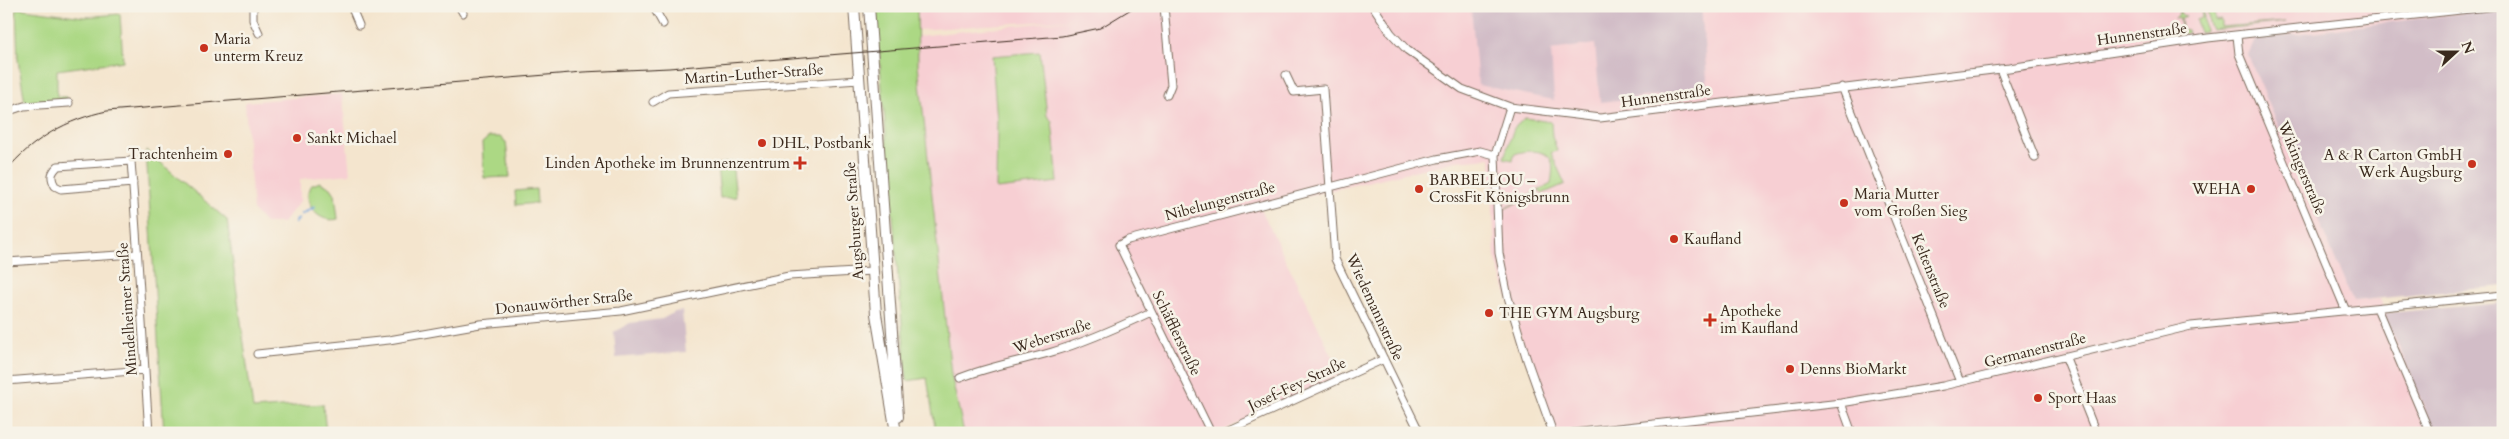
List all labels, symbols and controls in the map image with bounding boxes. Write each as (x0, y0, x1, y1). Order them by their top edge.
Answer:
street label: Hunnenstraße (2096, 18, 2188, 50)
north arrow (2432, 28, 2482, 78)
place label: Maria unterm Kreuz (214, 29, 303, 66)
text: N (2457, 38, 2479, 57)
marker: Maria unterm Kreuz (198, 42, 210, 54)
street label: Martin-Luther-Straße (684, 59, 824, 89)
street label: Hunnenstraße (1620, 80, 1712, 112)
street label: Wikingerstraße (2273, 117, 2331, 218)
place label: Sankt Michael (307, 128, 397, 148)
marker: Sankt Michael (291, 132, 303, 144)
place label: DHL, Postbank (772, 133, 871, 153)
marker: DHL, Postbank (756, 137, 768, 149)
place label: Trachtenheim (128, 144, 218, 164)
place label: A & R Carton GmbH Werk Augsburg (2324, 145, 2463, 182)
marker: Trachtenheim (222, 148, 234, 160)
place label: Linden Apotheke im Brunnenzentrum (545, 153, 790, 173)
marker: Linden Apotheke im Brunnenzentrum (794, 157, 806, 169)
marker: A & R Carton GmbH Werk Augsburg (2466, 158, 2478, 170)
street label: Augsburger Straße (840, 161, 868, 281)
place label: BARBELLOU – CrossFit Königsbrunn (1429, 170, 1570, 207)
street label: Nibelungenstraße (1163, 177, 1278, 225)
place label: WEHA (2191, 179, 2241, 199)
marker: BARBELLOU – CrossFit Königsbrunn (1413, 183, 1425, 195)
marker: WEHA (2245, 183, 2257, 195)
place label: Maria Mutter vom Großen Sieg (1854, 184, 1968, 221)
marker: Maria Mutter vom Großen Sieg (1838, 197, 1850, 209)
place label: Kaufland (1684, 229, 1741, 249)
street label: Keltenstraße (1907, 230, 1955, 312)
marker: Kaufland (1668, 233, 1680, 245)
street label: Mindelheimer Straße (112, 241, 142, 376)
street label: Wiedemannstraße (1341, 249, 1409, 364)
street label: Donauwörther Straße (494, 285, 634, 319)
street label: Schäfflerstraße (1148, 287, 1206, 379)
place label: Apotheke im Kaufland (1720, 301, 1798, 338)
place label: THE GYM Augsburg (1499, 303, 1640, 323)
marker: THE GYM Augsburg (1483, 307, 1495, 319)
street label: Weberstraße (1009, 314, 1094, 358)
marker: Apotheke im Kaufland (1704, 314, 1716, 326)
street label: Germanenstraße (1982, 328, 2088, 372)
street label: Josef-Fey-Straße (1243, 352, 1350, 416)
place label: Denns BioMarkt (1800, 359, 1907, 379)
marker: Denns BioMarkt (1784, 363, 1796, 375)
place label: Sport Haas (2048, 388, 2116, 408)
marker: Sport Haas (2032, 392, 2044, 404)

